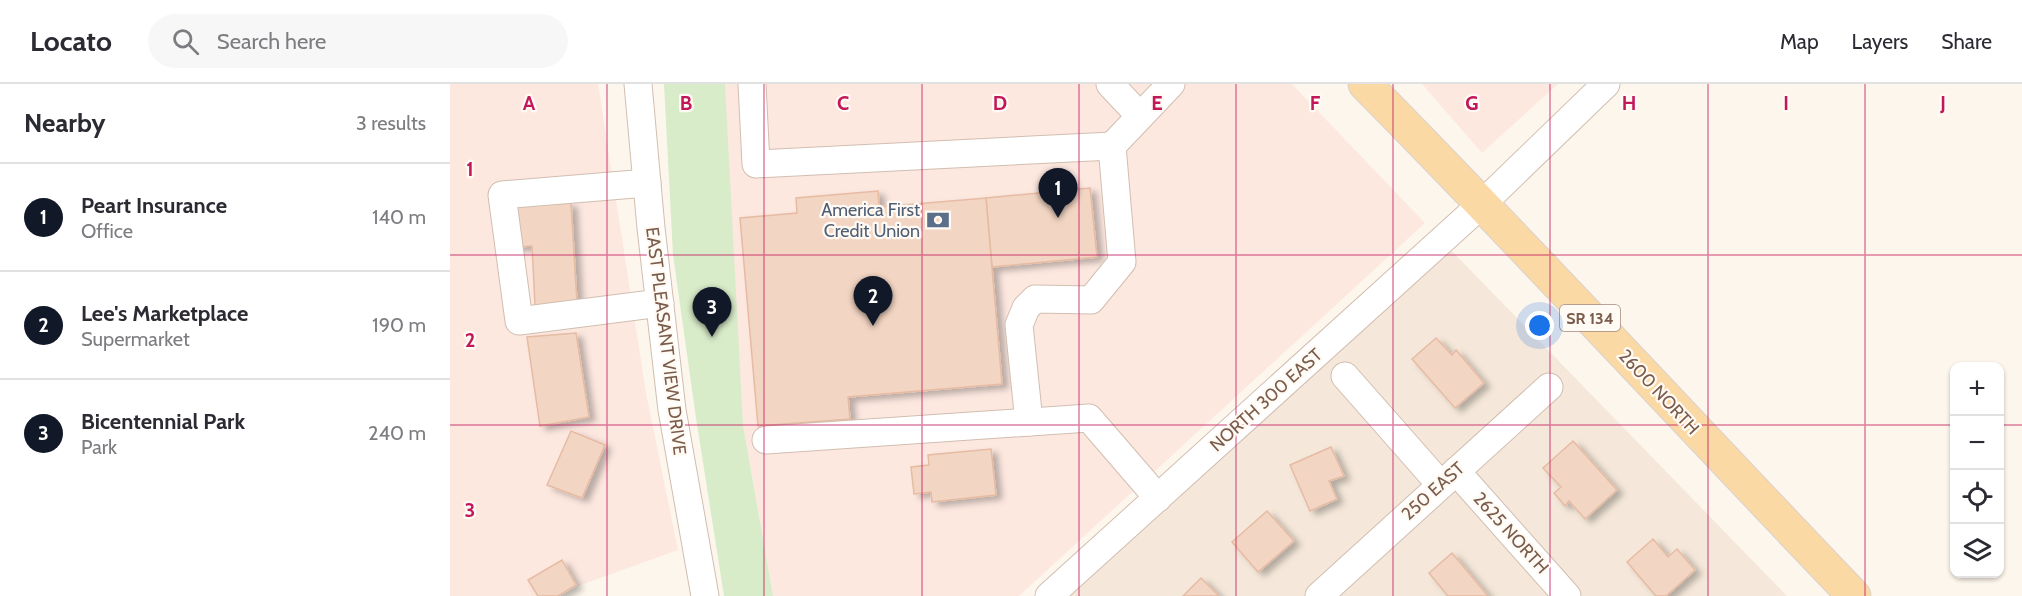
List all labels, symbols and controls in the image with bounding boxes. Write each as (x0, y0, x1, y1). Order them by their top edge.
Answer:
search box (148, 14, 568, 68)
text: Locato (30, 24, 112, 58)
icon: search (169, 25, 202, 58)
text: Search here (217, 28, 326, 55)
text: Map (1780, 29, 1819, 54)
text: Layers (1852, 29, 1908, 54)
text: Share (1941, 29, 1992, 54)
text: A (523, 91, 536, 115)
text: B (680, 91, 692, 115)
text: C (837, 91, 849, 115)
text: D (993, 91, 1007, 115)
text: E (1151, 91, 1163, 115)
text: F (1310, 91, 1321, 115)
text: G (1465, 91, 1479, 115)
text: H (1622, 91, 1636, 115)
text: I (1783, 91, 1789, 115)
text: J (1939, 91, 1946, 115)
text: Nearby (24, 107, 105, 139)
text: 3 results (356, 111, 426, 135)
text: 1 (466, 157, 474, 181)
pin: 1 (1038, 168, 1078, 218)
text: Peart Insurance (81, 192, 227, 219)
place label: America First Credit Union (821, 199, 920, 242)
text: 1 (40, 205, 47, 229)
text: 140 m (372, 205, 426, 229)
bank icon: America First Credit Union (925, 207, 951, 233)
text: Office (81, 219, 133, 243)
street label: EAST PLEASANT VIEW DRIVE (641, 226, 691, 456)
pin: 2 (854, 276, 892, 326)
pin: 3 (692, 288, 732, 337)
text: Lee's Marketplace (81, 300, 248, 327)
road number: SR 134 (1560, 305, 1620, 331)
your location (1525, 311, 1554, 340)
text: 2 (38, 313, 49, 337)
text: 190 m (372, 313, 426, 337)
text: Supermarket (81, 327, 190, 351)
text: 2 (465, 328, 475, 352)
street label: NORTH 300 EAST (1205, 344, 1327, 456)
street label: 2600 NORTH (1614, 345, 1704, 439)
map controls (1950, 362, 2004, 578)
button: + (1950, 362, 2004, 416)
text: Bicentennial Park (81, 408, 245, 435)
button: − (1950, 416, 2004, 470)
text: 3 (38, 421, 49, 445)
text: 240 m (368, 421, 426, 445)
text: Park (81, 435, 117, 459)
street label: 250 EAST (1397, 457, 1469, 525)
button: locate (1950, 470, 2004, 524)
street label: 2625 NORTH (1469, 488, 1553, 578)
text: 3 (465, 498, 475, 522)
button: layers (1950, 524, 2004, 578)

